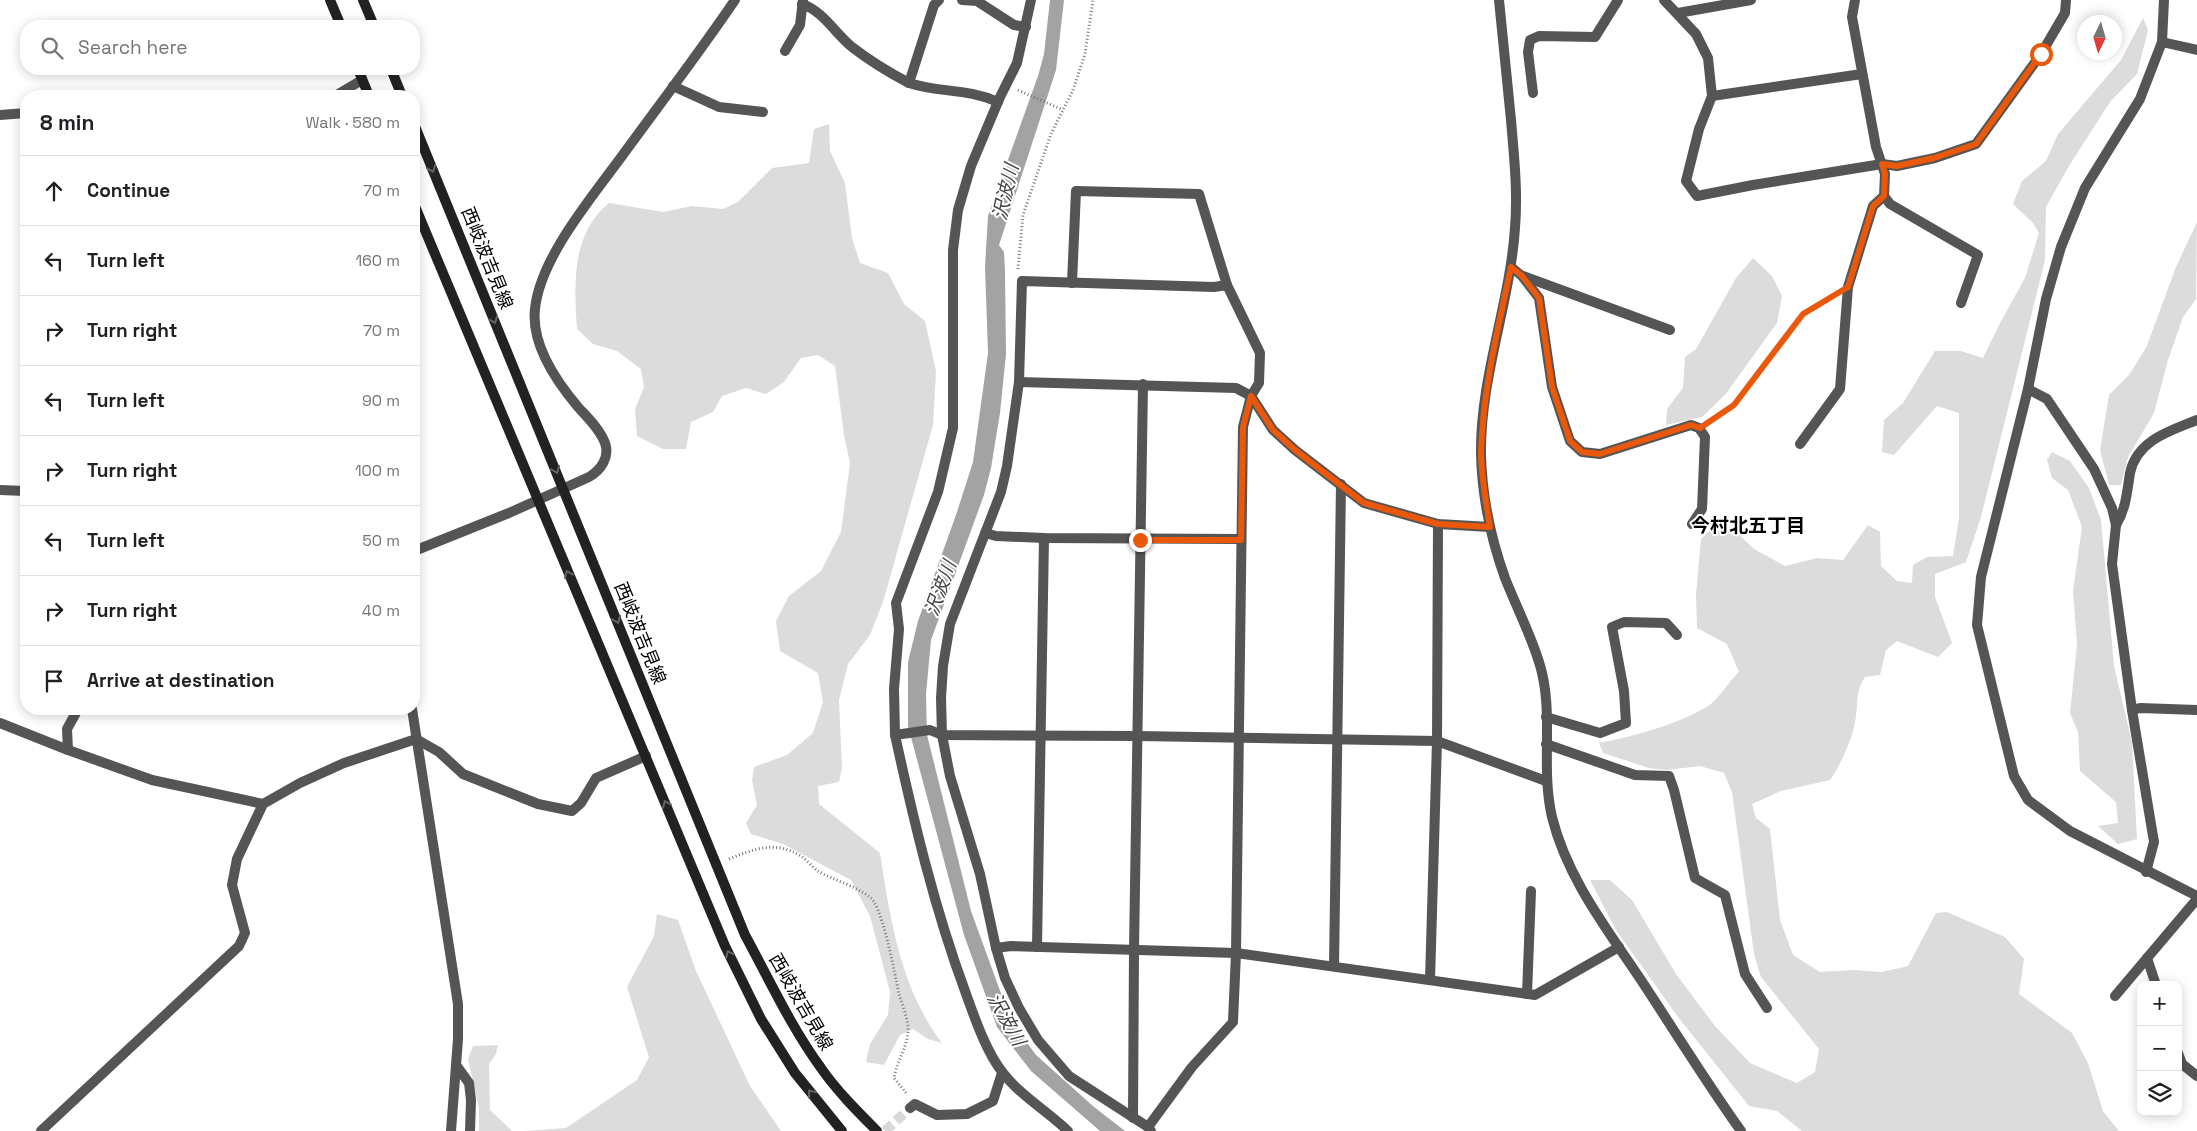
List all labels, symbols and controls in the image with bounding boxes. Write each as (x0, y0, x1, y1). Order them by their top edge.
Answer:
north arrow (2077, 15, 2122, 60)
search box (20, 20, 420, 75)
icon: search (38, 34, 66, 62)
text: Search here (78, 35, 188, 60)
route start (2030, 43, 2053, 66)
text: 8 min (40, 109, 94, 136)
text: Walk · 580 m (306, 112, 400, 133)
water label: 沢波川 (987, 160, 1025, 223)
one-way arrow (426, 164, 437, 173)
icon: ahead (40, 177, 68, 205)
text: Continue (87, 178, 170, 203)
text: 70 m (363, 180, 400, 201)
street label: 西岐波吉見線 (457, 203, 518, 312)
icon: left (40, 247, 68, 275)
text: Turn left (87, 248, 165, 273)
text: 160 m (355, 250, 400, 271)
one-way arrow (488, 315, 498, 323)
icon: right (40, 317, 68, 345)
text: Turn right (87, 318, 177, 343)
text: 70 m (363, 320, 400, 341)
icon: left (40, 387, 68, 415)
text: Turn left (87, 388, 165, 413)
text: 90 m (362, 390, 400, 411)
icon: right (40, 457, 68, 485)
text: Turn right (87, 458, 177, 483)
text: 100 m (355, 460, 400, 481)
one-way arrow (550, 465, 560, 474)
district label: 今村北五丁目 (1691, 513, 1805, 538)
icon: left (40, 527, 68, 555)
text: Turn left (87, 528, 165, 553)
route end (1129, 529, 1152, 552)
text: 50 m (362, 530, 400, 551)
water label: 沢波川 (919, 555, 963, 619)
one-way arrow (564, 570, 575, 579)
street label: 西岐波吉見線 (610, 578, 671, 687)
icon: right (40, 597, 68, 625)
text: Turn right (87, 598, 177, 623)
text: 40 m (362, 600, 400, 621)
one-way arrow (611, 615, 621, 624)
icon: arrive (40, 667, 68, 695)
text: Arrive at destination (87, 668, 275, 693)
one-way arrow (661, 800, 672, 809)
street label: 西岐波吉見線 (764, 949, 838, 1054)
one-way arrow (725, 950, 735, 959)
map controls (2137, 981, 2182, 1116)
button: + (2137, 981, 2182, 1026)
water label: 沢波川 (982, 988, 1032, 1052)
button: − (2137, 1026, 2182, 1071)
button: layers (2137, 1071, 2182, 1116)
one-way arrow (808, 1090, 817, 1099)

